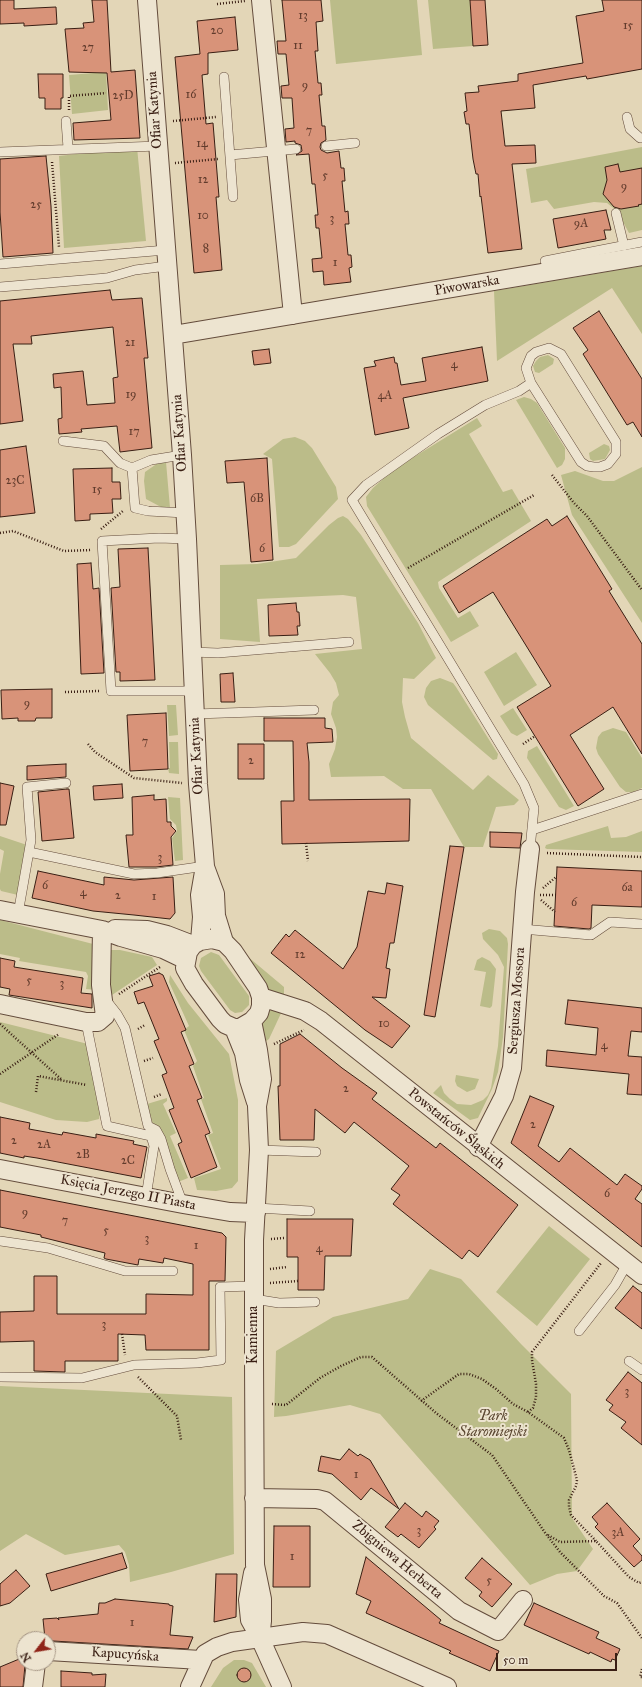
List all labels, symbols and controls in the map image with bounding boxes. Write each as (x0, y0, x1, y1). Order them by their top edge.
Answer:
house number: 13 (298, 9, 308, 23)
house number: 15 (623, 19, 633, 33)
house number: 20 (211, 24, 223, 38)
house number: 11 (293, 39, 303, 53)
house number: 27 (82, 41, 94, 55)
street label: Ofiar Katynia (144, 71, 166, 149)
house number: 9 (302, 79, 308, 93)
house number: 16 (186, 88, 196, 102)
house number: 25D (113, 89, 133, 103)
house number: 7 (306, 124, 312, 138)
house number: 14 (196, 137, 208, 151)
house number: 5 (322, 169, 328, 183)
house number: 12 (198, 173, 208, 187)
house number: 9 (621, 180, 627, 194)
house number: 25 (30, 198, 42, 212)
house number: 10 (197, 209, 209, 223)
house number: 3 (330, 212, 334, 226)
house number: 9A (574, 217, 588, 231)
house number: 8 (203, 242, 209, 256)
house number: 1 (333, 256, 337, 270)
street label: Piwowarska (433, 272, 501, 300)
house number: 21 (125, 336, 135, 350)
house number: 4 (451, 358, 457, 372)
house number: 19 (125, 388, 137, 402)
house number: 4A (378, 389, 392, 403)
street label: Ofiar Katynia (169, 394, 191, 472)
house number: 17 (128, 425, 140, 439)
house number: 23C (6, 474, 24, 488)
house number: 15 (92, 483, 102, 497)
house number: 6B (250, 492, 264, 506)
house number: 6 (259, 542, 265, 556)
house number: 9 (24, 697, 30, 711)
street label: Ofiar Katynia (187, 717, 207, 795)
house number: 7 (142, 735, 148, 749)
house number: 2 (248, 754, 254, 768)
house number: 3 (158, 851, 162, 865)
house number: 6 (42, 879, 48, 893)
house number: 6a (621, 881, 633, 895)
house number: 4 (80, 886, 86, 900)
house number: 2 (115, 889, 121, 903)
house number: 1 (152, 890, 156, 904)
house number: 6 (571, 896, 577, 910)
street label: Sergiusza Mossora (505, 947, 529, 1055)
house number: 12 (295, 948, 305, 962)
house number: 5 (26, 974, 32, 988)
house number: 3 (60, 977, 64, 991)
house number: 10 (378, 1017, 390, 1031)
house number: 4 (601, 1039, 607, 1053)
house number: 2 (343, 1082, 349, 1096)
street label: Powstańców Śląskich (404, 1085, 508, 1173)
house number: 2 (530, 1118, 536, 1132)
house number: 2 (11, 1134, 17, 1148)
house number: 2A (37, 1138, 51, 1152)
house number: 2B (76, 1148, 90, 1162)
house number: 2C (121, 1154, 135, 1168)
street label: Księcia Jerzego II Piasta (59, 1172, 197, 1214)
house number: 6 (604, 1187, 610, 1201)
house number: 9 (22, 1206, 28, 1220)
house number: 7 (62, 1214, 68, 1228)
house number: 5 (103, 1224, 109, 1238)
house number: 3 (145, 1232, 149, 1246)
house number: 1 (194, 1239, 198, 1253)
house number: 4 (316, 1242, 322, 1256)
street label: Kamienna (246, 1306, 262, 1364)
house number: 3 (102, 1318, 106, 1332)
house number: 3 (625, 1385, 629, 1399)
park label: Park Staromiejski (459, 1409, 527, 1442)
house number: 1 (354, 1468, 358, 1482)
street label: Zbigniewa Herberta (348, 1517, 446, 1603)
house number: 3 (417, 1524, 421, 1538)
house number: 3A (612, 1526, 624, 1540)
house number: 1 (290, 1550, 294, 1564)
house number: 5 (486, 1574, 492, 1588)
house number: 1 (130, 1616, 134, 1630)
north arrow (16, 1631, 56, 1671)
street label: Kapucyńska (91, 1644, 159, 1666)
scale bar (498, 1645, 619, 1671)
text: N (18, 1650, 34, 1664)
text: 50 m (503, 1653, 528, 1667)

